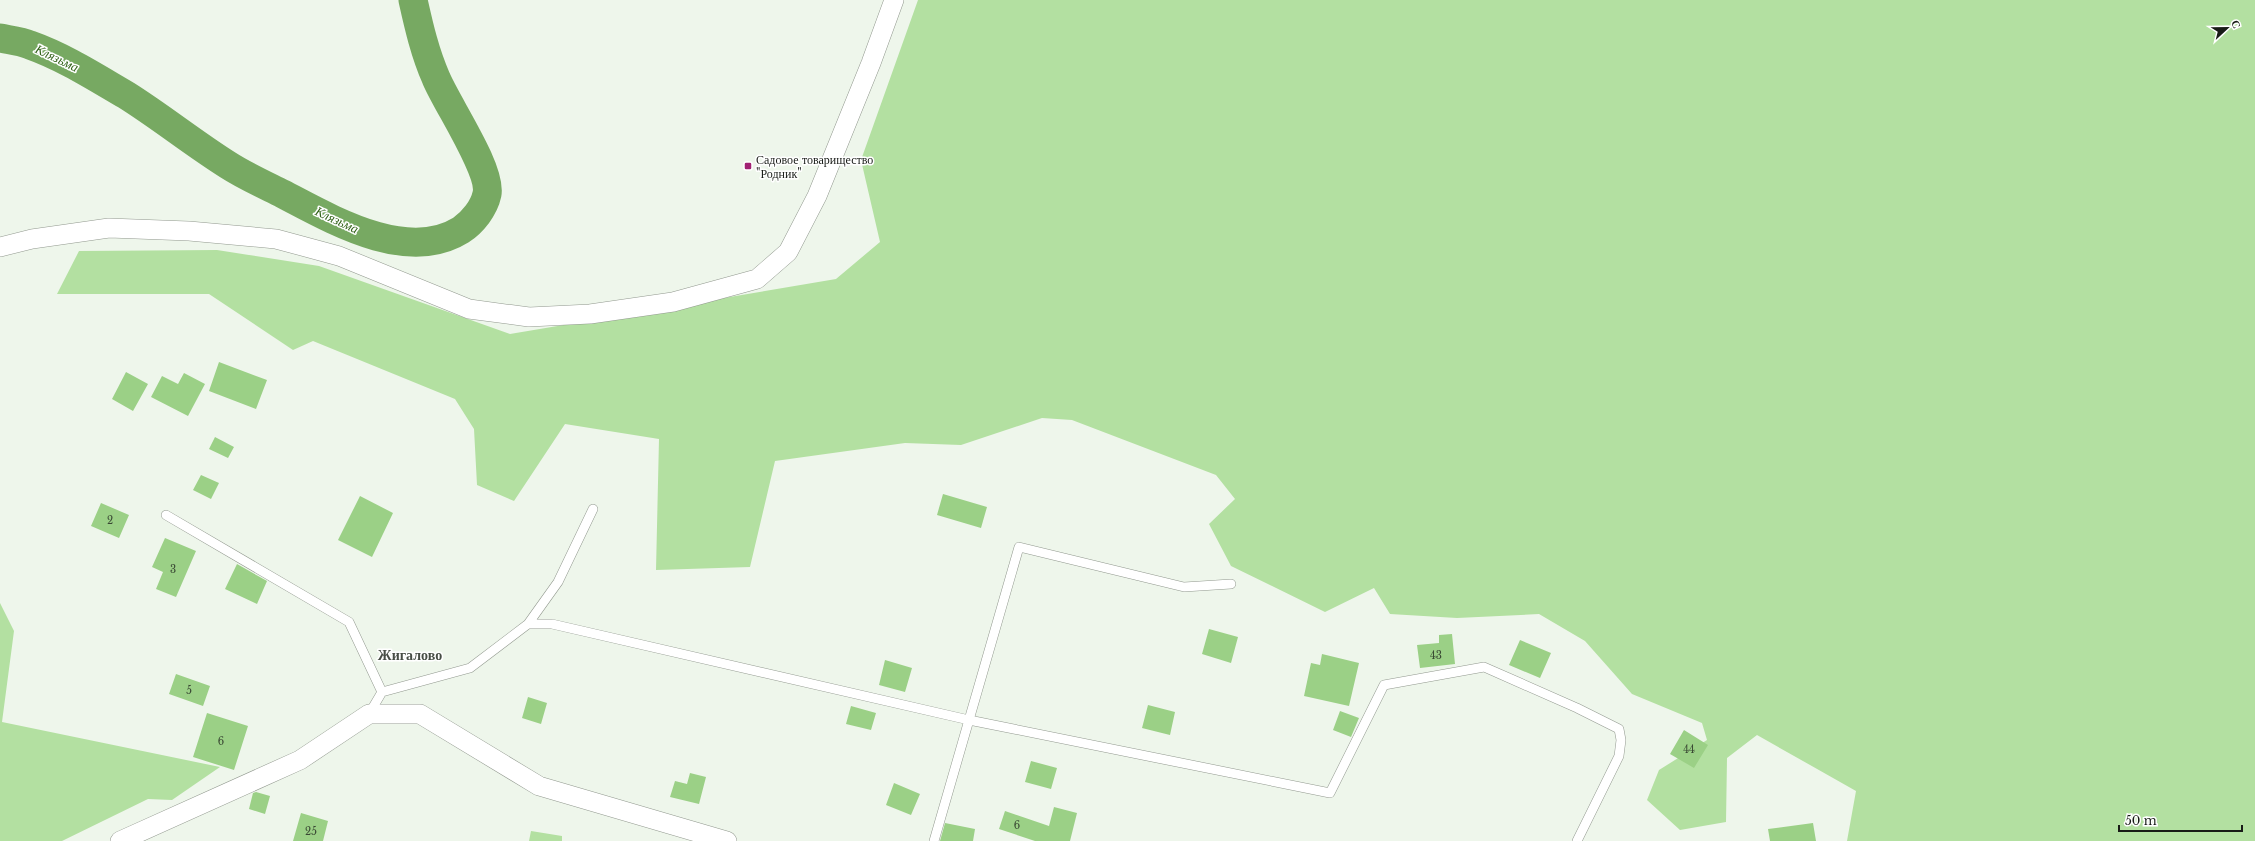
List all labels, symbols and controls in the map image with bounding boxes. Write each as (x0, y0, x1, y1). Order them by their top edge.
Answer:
north arrow (2207, 8, 2247, 48)
text: С (2228, 18, 2244, 31)
water label: Клязьма (32, 40, 82, 76)
place label: Садовое товарищество "Родник" (756, 152, 873, 181)
marker: Садовое товарищество "Родник" (743, 161, 753, 171)
water label: Клязьма (312, 202, 362, 238)
house number: 2 (107, 514, 113, 527)
house number: 3 (170, 563, 176, 576)
district label: Жигалово (378, 646, 442, 664)
house number: 43 (1430, 649, 1442, 662)
house number: 5 (186, 684, 192, 697)
house number: 6 (218, 735, 224, 748)
house number: 44 (1683, 743, 1695, 756)
scale bar (2119, 807, 2242, 833)
text: 50 m (2125, 813, 2157, 828)
house number: 6 (1014, 819, 1020, 832)
house number: 25 (305, 825, 317, 838)

